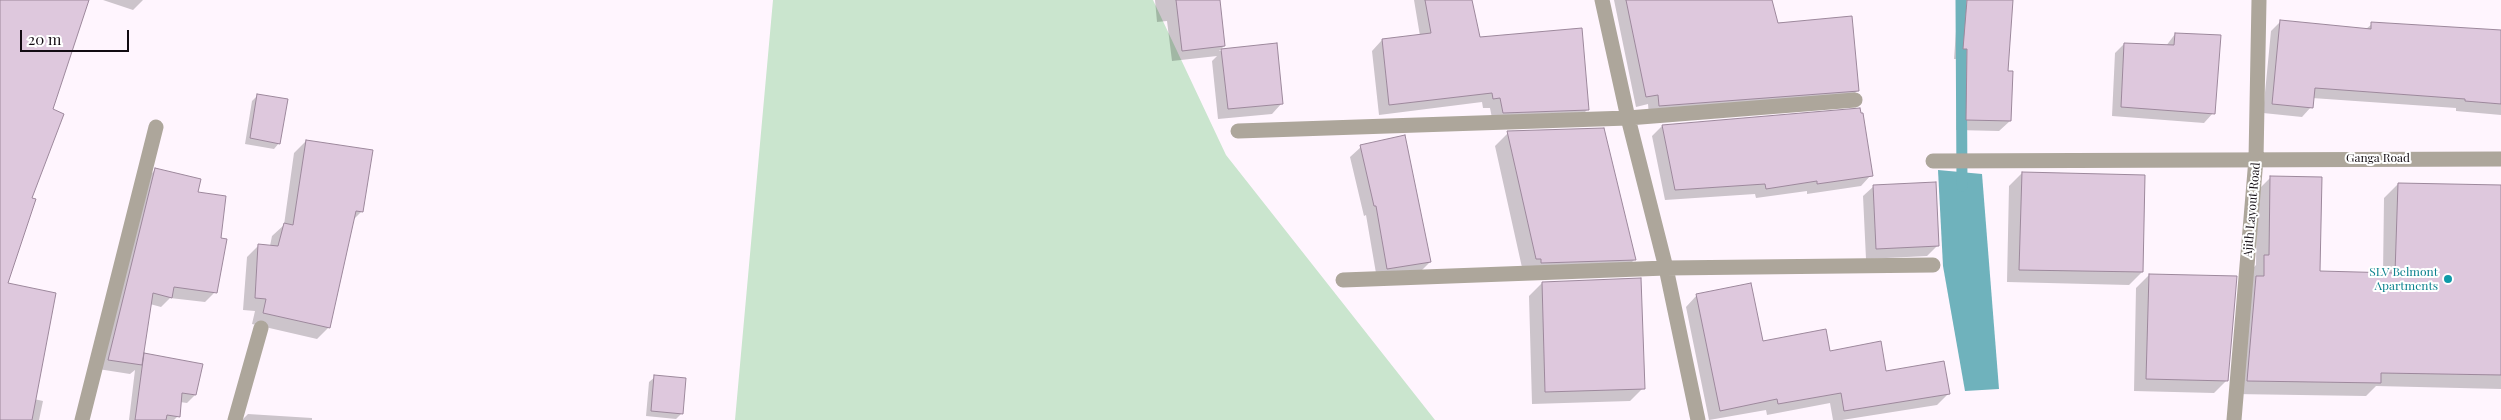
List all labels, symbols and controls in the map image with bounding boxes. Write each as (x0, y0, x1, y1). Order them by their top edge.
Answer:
scale bar (22, 20, 131, 52)
text: 20 m (28, 29, 61, 49)
street label: Ganga Road (2346, 151, 2410, 165)
street label: Ajith Layout Road (2241, 162, 2263, 258)
place label: SLV Belmont Apartments (2369, 265, 2438, 293)
marker: SLV Belmont Apartments (2442, 273, 2454, 285)

